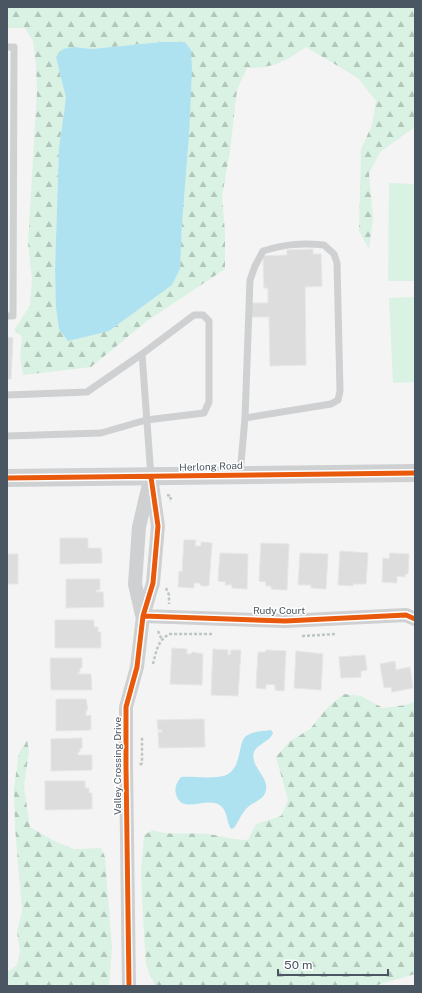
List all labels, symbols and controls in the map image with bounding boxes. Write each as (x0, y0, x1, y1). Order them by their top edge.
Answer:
street label: Herlong Road (179, 459, 243, 473)
street label: Rudy Court (253, 604, 305, 616)
street label: Valley Crossing Drive (111, 717, 123, 815)
scale bar (278, 951, 388, 977)
text: 50 m (284, 958, 312, 972)

